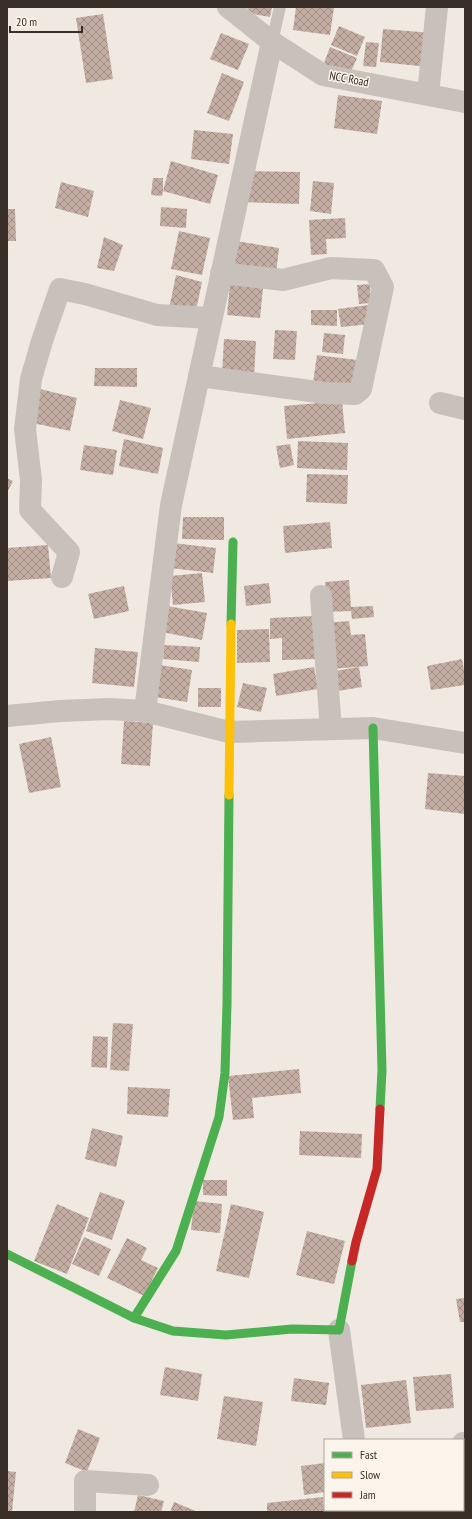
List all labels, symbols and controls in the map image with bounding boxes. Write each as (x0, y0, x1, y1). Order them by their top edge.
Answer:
scale bar (10, 8, 82, 34)
text: 20 m (16, 14, 37, 29)
street label: NCC Road (328, 68, 370, 89)
legend (324, 1439, 464, 1511)
text: Fast (360, 1447, 378, 1462)
text: Slow (360, 1467, 381, 1482)
text: Jam (359, 1487, 376, 1502)

